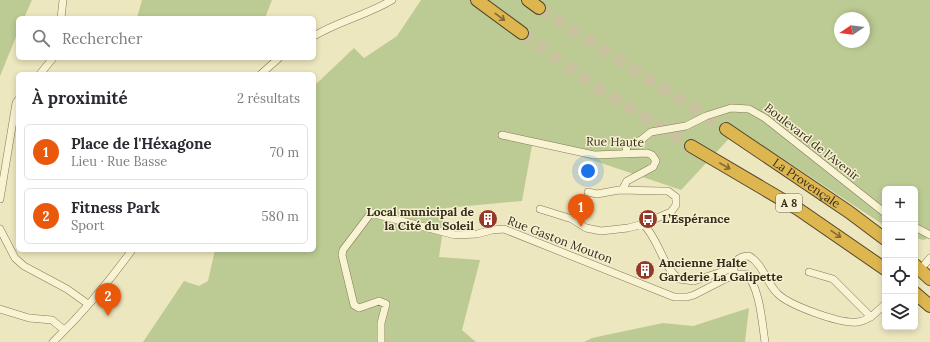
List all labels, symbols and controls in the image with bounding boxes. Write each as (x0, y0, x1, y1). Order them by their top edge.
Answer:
north arrow (834, 12, 870, 48)
one-way arrow (494, 13, 505, 21)
search box (16, 16, 316, 60)
icon: search (30, 27, 52, 49)
text: Rechercher (62, 29, 142, 48)
text: À proximité (32, 87, 128, 109)
text: 2 résultats (237, 90, 300, 107)
street label: Boulevard de l'Avenir (762, 100, 863, 184)
street label: Rue Haute (586, 133, 645, 150)
text: Place de l'Héxagone (71, 134, 212, 153)
text: 1 (43, 144, 49, 161)
text: 70 m (270, 144, 299, 161)
text: Lieu · Rue Basse (71, 153, 167, 170)
street label: La Provençale (770, 155, 844, 211)
your location (578, 161, 598, 181)
one-way arrow (719, 162, 731, 170)
map controls (882, 186, 918, 330)
button: + (882, 186, 918, 222)
pin: 1 (568, 194, 594, 227)
road number: A 8 (776, 194, 802, 212)
text: Fitness Park (71, 198, 160, 217)
place label: Local municipal de la Cité du Soleil (366, 204, 475, 233)
text: 2 (43, 208, 49, 225)
text: 580 m (261, 208, 299, 225)
building icon: Local municipal de la Cité du Soleil (477, 208, 499, 230)
bus stop icon: L’Espérance (637, 208, 659, 230)
place label: L’Espérance (662, 211, 731, 226)
street label: Rue Gaston Mouton (505, 213, 615, 267)
text: Sport (71, 217, 104, 234)
button: − (882, 222, 918, 258)
one-way arrow (830, 230, 841, 238)
place label: Ancienne Halte Garderie La Galipette (659, 255, 783, 284)
button: locate (882, 258, 918, 294)
building icon: Ancienne Halte Garderie La Galipette (634, 259, 656, 281)
pin: 2 (95, 283, 121, 316)
button: layers (882, 294, 918, 330)

